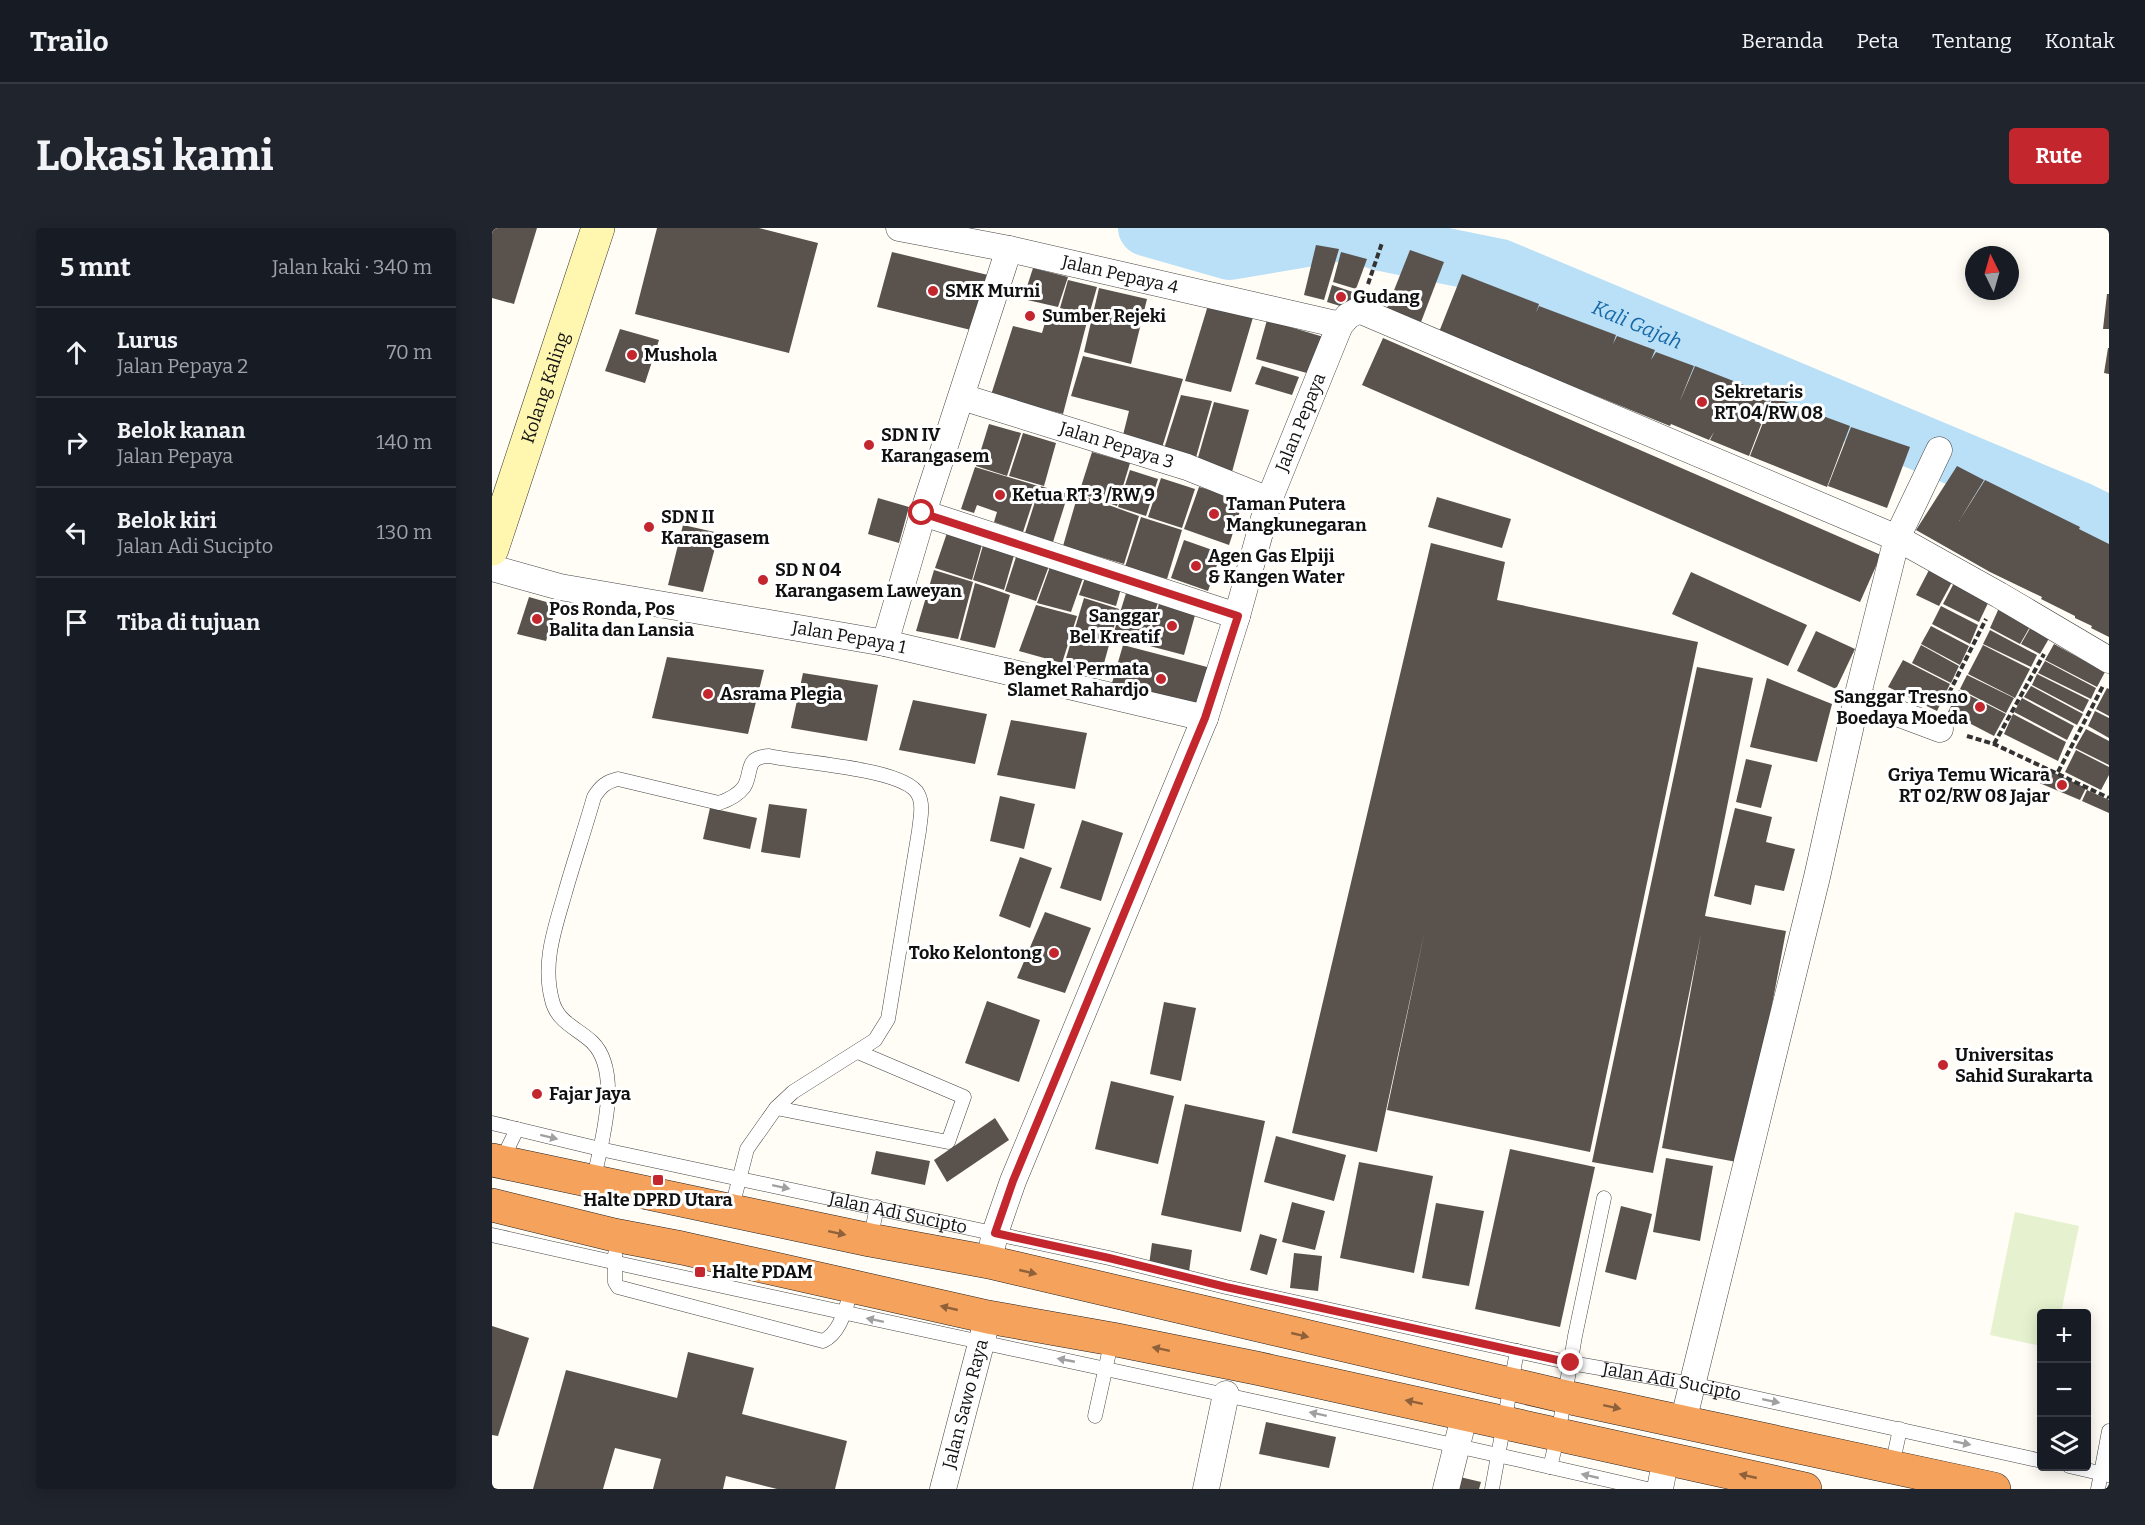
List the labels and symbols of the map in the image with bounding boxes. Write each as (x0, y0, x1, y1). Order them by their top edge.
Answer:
north arrow (1965, 246, 2019, 300)
street label: Jalan Pepaya 4 (1059, 250, 1181, 299)
place label: SMK Murni (945, 280, 1041, 302)
marker: SMK Murni (926, 284, 940, 298)
place label: Gudang (1353, 286, 1421, 308)
marker: Gudang (1334, 290, 1348, 304)
water label: Kali Gajah (1589, 295, 1686, 354)
place label: Sumber Rejeki (1042, 305, 1166, 327)
marker: Sumber Rejeki (1023, 309, 1037, 323)
street label: Kolang Kaling (517, 329, 574, 446)
place label: Mushola (644, 344, 717, 366)
marker: Mushola (625, 348, 639, 362)
street label: Jalan Pepaya (1270, 370, 1330, 476)
place label: Sekretaris RT 04/RW 08 (1714, 381, 1823, 424)
marker: Sekretaris RT 04/RW 08 (1695, 395, 1709, 409)
street label: Jalan Pepaya 3 (1056, 417, 1177, 473)
place label: SDN IV Karangasem (881, 424, 989, 467)
marker: SDN IV Karangasem (862, 438, 876, 452)
place label: Ketua RT 3 /RW 9 (1012, 484, 1155, 506)
marker: Ketua RT 3 /RW 9 (993, 488, 1007, 502)
place label: Taman Putera Mangkunegaran (1226, 493, 1367, 536)
route start (908, 499, 934, 525)
place label: SDN II Karangasem (661, 506, 769, 549)
marker: Taman Putera Mangkunegaran (1207, 507, 1221, 521)
marker: SDN II Karangasem (642, 520, 656, 534)
place label: Agen Gas Elpiji & Kangen Water (1208, 545, 1345, 588)
place label: SD N 04 Karangasem Laweyan (775, 559, 962, 602)
marker: Agen Gas Elpiji & Kangen Water (1189, 559, 1203, 573)
marker: SD N 04 Karangasem Laweyan (756, 573, 770, 587)
place label: Pos Ronda, Pos Balita dan Lansia (549, 598, 694, 641)
place label: Sanggar Bel Kreatif (1069, 605, 1161, 648)
marker: Pos Ronda, Pos Balita dan Lansia (530, 612, 544, 626)
street label: Jalan Pepaya 1 (789, 616, 909, 659)
marker: Sanggar Bel Kreatif (1165, 619, 1179, 633)
place label: Bengkel Permata Slamet Rahardjo (1004, 658, 1149, 701)
marker: Bengkel Permata Slamet Rahardjo (1154, 672, 1168, 686)
place label: Asrama Plegia (720, 683, 842, 705)
place label: Sanggar Tresno Boedaya Moeda (1834, 686, 1968, 729)
marker: Asrama Plegia (701, 687, 715, 701)
marker: Sanggar Tresno Boedaya Moeda (1973, 700, 1987, 714)
place label: Griya Temu Wicara RT 02/RW 08 Jajar (1888, 764, 2051, 807)
marker: Griya Temu Wicara RT 02/RW 08 Jajar (2055, 778, 2069, 792)
place label: Toko Kelontong (909, 942, 1043, 964)
marker: Toko Kelontong (1047, 946, 1061, 960)
place label: Universitas Sahid Surakarta (1955, 1044, 2093, 1087)
marker: Universitas Sahid Surakarta (1936, 1058, 1950, 1072)
place label: Fajar Jaya (549, 1083, 631, 1105)
marker: Fajar Jaya (530, 1087, 544, 1101)
one-way arrow (540, 1132, 558, 1142)
marker: Halte DPRD Utara (651, 1173, 665, 1187)
one-way arrow (771, 1182, 790, 1192)
street label: Jalan Adi Sucipto (826, 1187, 969, 1238)
place label: Halte DPRD Utara (583, 1189, 733, 1211)
one-way arrow (828, 1229, 847, 1238)
place label: Halte PDAM (712, 1261, 813, 1283)
marker: Halte PDAM (693, 1265, 707, 1279)
one-way arrow (1019, 1267, 1037, 1277)
one-way arrow (940, 1303, 959, 1313)
one-way arrow (865, 1315, 884, 1324)
one-way arrow (1290, 1331, 1309, 1340)
street label: Jalan Sawo Raya (938, 1337, 993, 1472)
one-way arrow (1152, 1344, 1171, 1353)
route end (1557, 1349, 1583, 1375)
one-way arrow (1056, 1355, 1075, 1364)
street label: Jalan Adi Sucipto (1600, 1357, 1743, 1406)
one-way arrow (1404, 1397, 1423, 1406)
one-way arrow (1762, 1397, 1781, 1407)
one-way arrow (1603, 1403, 1622, 1412)
one-way arrow (1309, 1409, 1328, 1418)
one-way arrow (1953, 1439, 1972, 1448)
one-way arrow (1581, 1470, 1600, 1480)
one-way arrow (1738, 1471, 1757, 1480)

